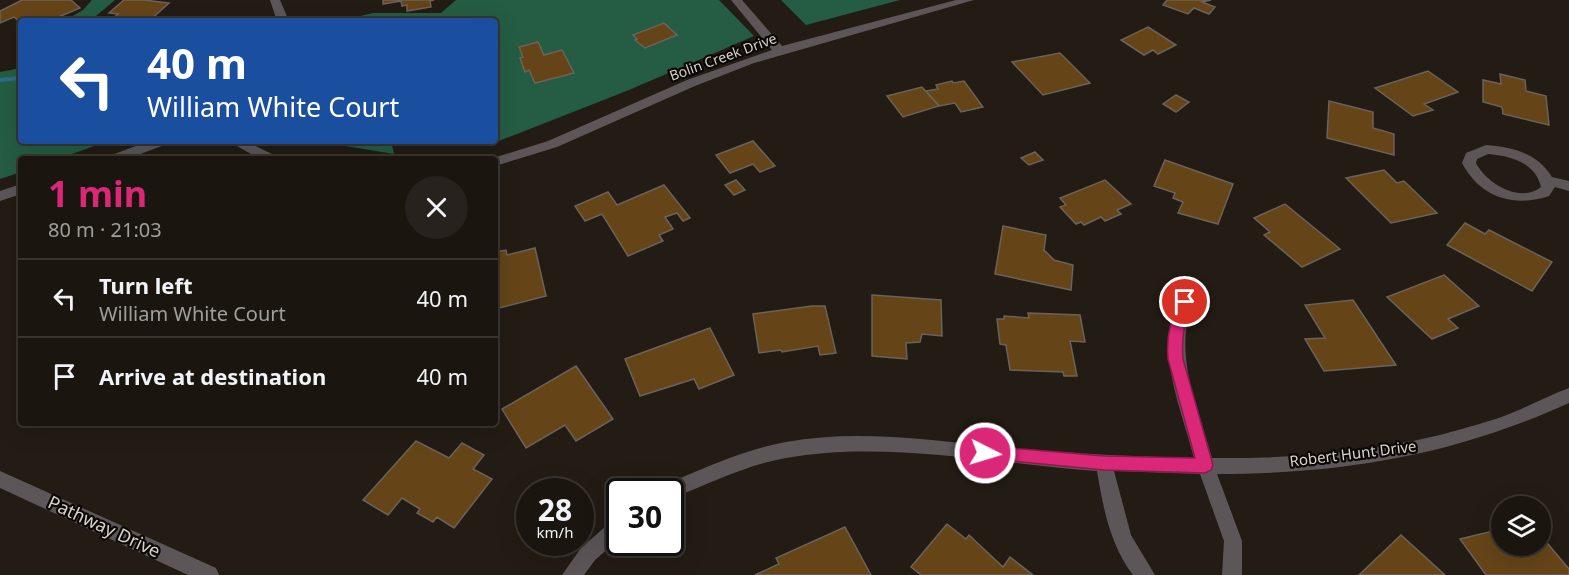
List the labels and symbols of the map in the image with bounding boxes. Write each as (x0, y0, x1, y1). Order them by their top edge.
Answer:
street label: Bolin Creek Drive (667, 28, 779, 85)
pin (1159, 276, 1210, 327)
position arrow (953, 421, 1017, 485)
street label: Robert Hunt Drive (1288, 435, 1417, 471)
speed limit sign: 30 (606, 478, 684, 556)
street label: Pathway Drive (44, 490, 164, 563)

